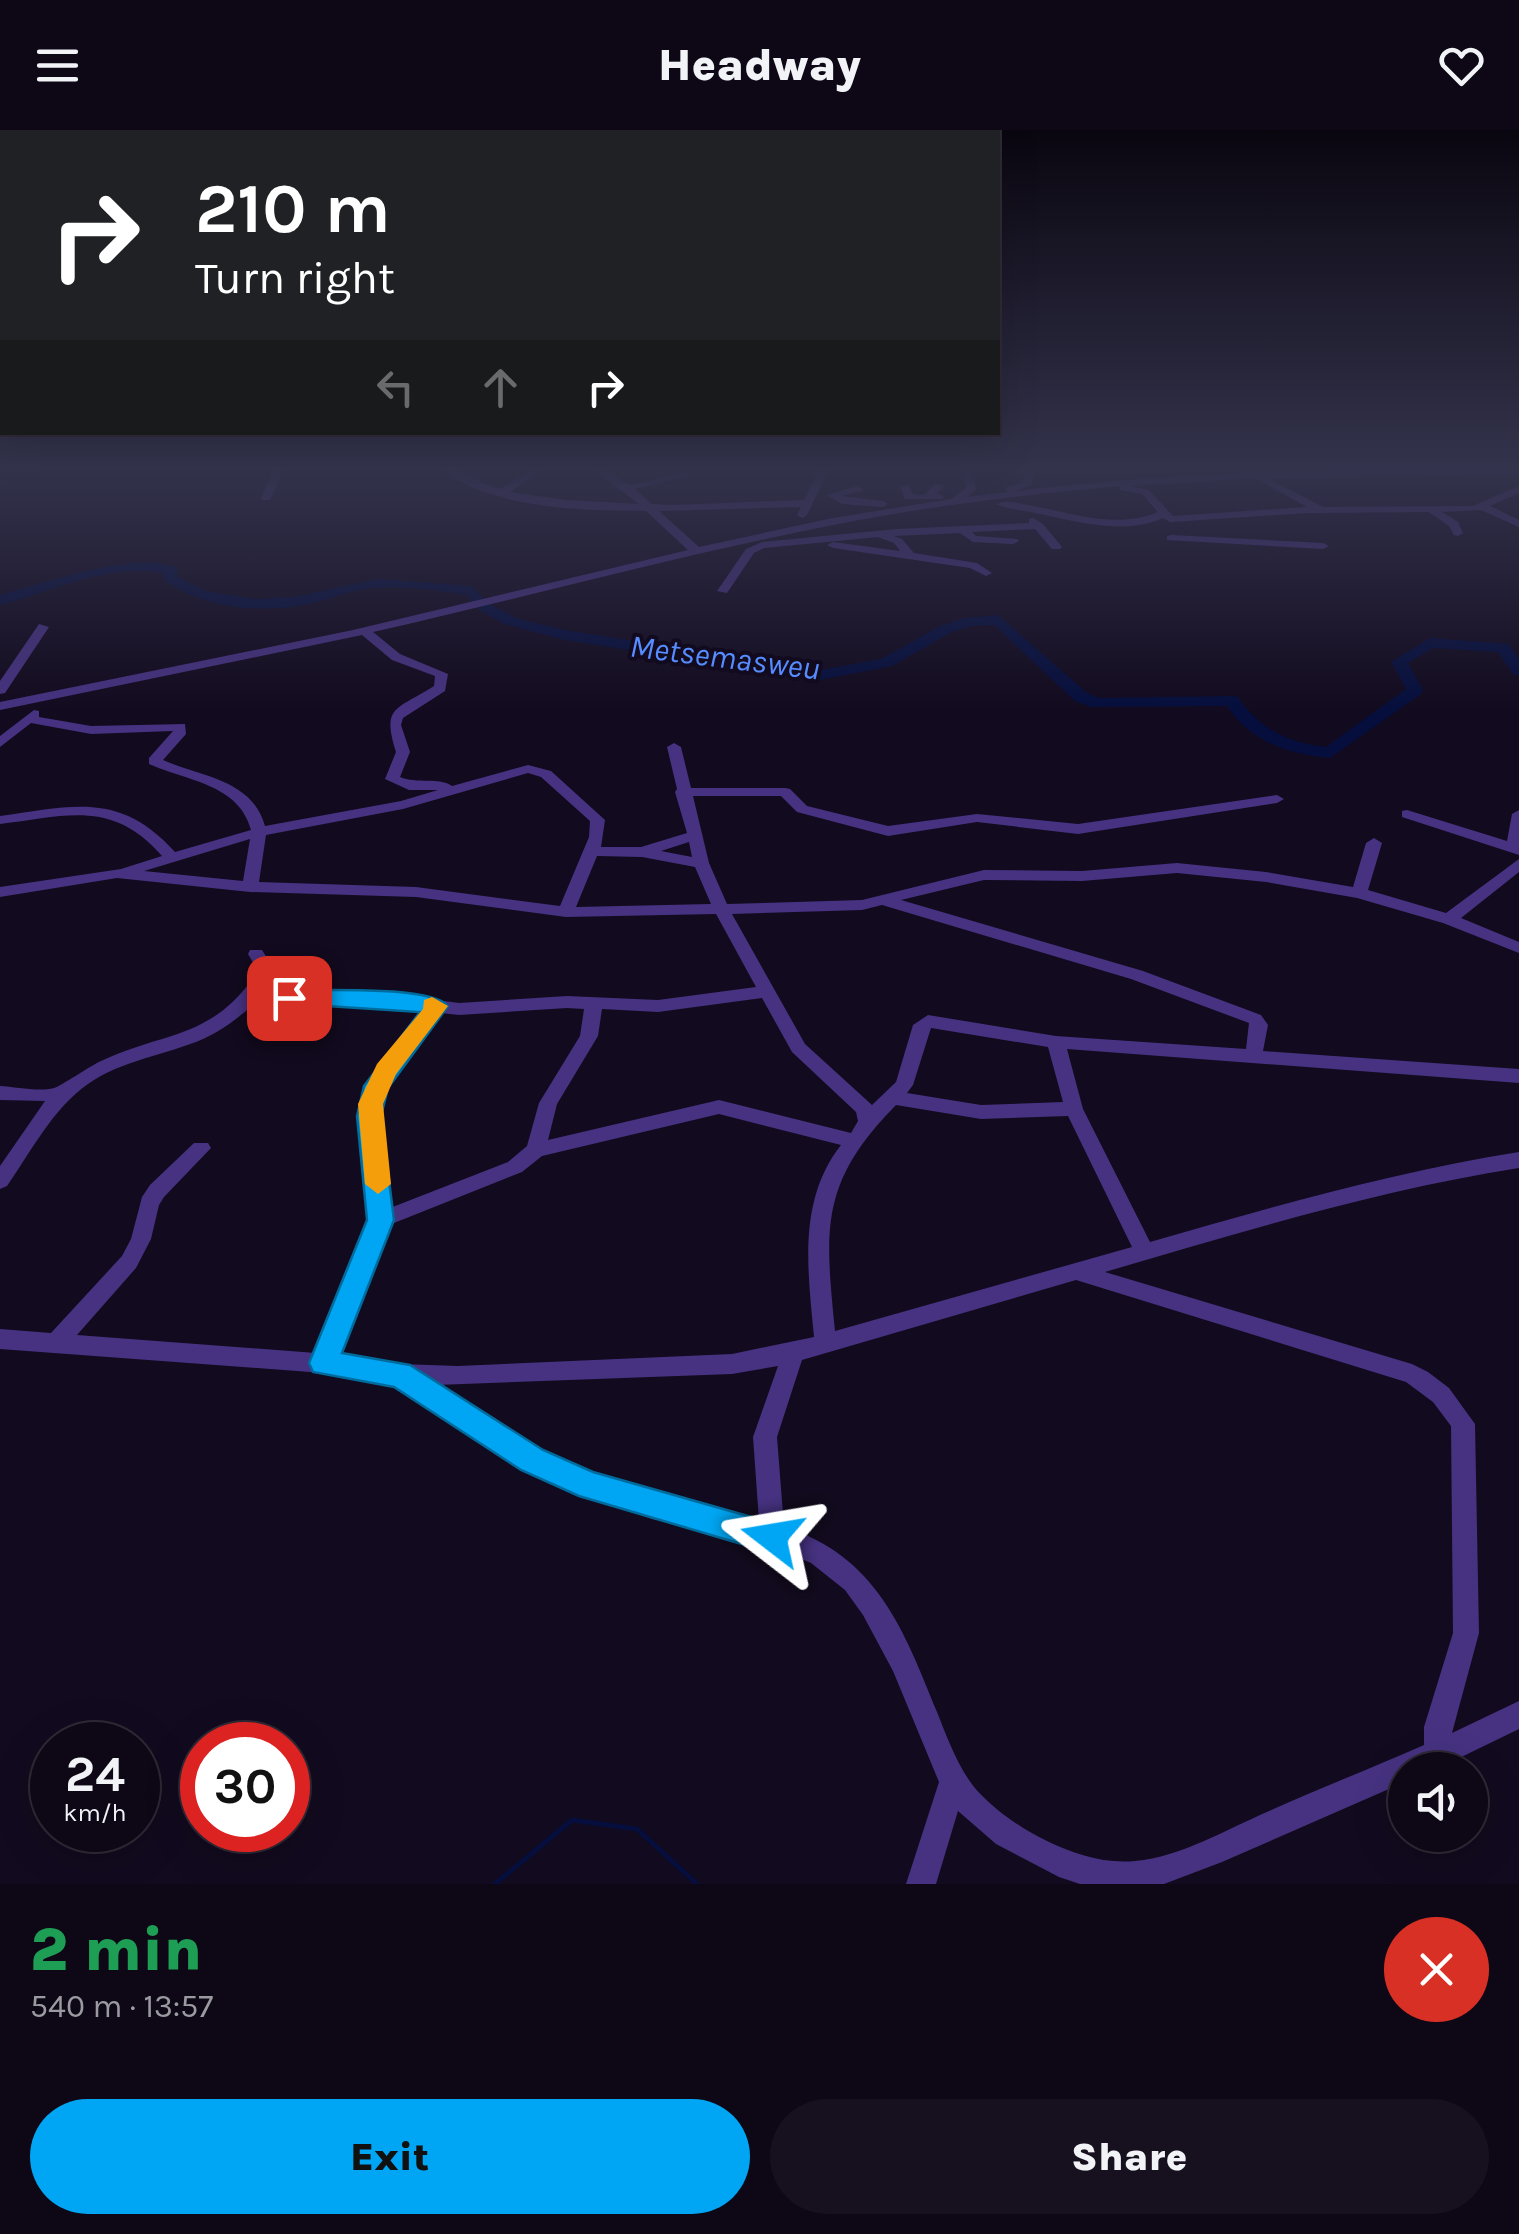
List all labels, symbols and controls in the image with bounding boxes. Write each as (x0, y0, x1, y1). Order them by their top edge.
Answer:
icon: menu (30, 38, 85, 93)
icon: heart (1434, 38, 1489, 93)
text: Headway (658, 39, 861, 91)
text: 210 m (195, 168, 391, 250)
icon: right (30, 170, 160, 300)
text: Turn right (195, 252, 395, 304)
icon: left (368, 360, 423, 415)
icon: ahead (473, 360, 528, 415)
icon: right (578, 360, 633, 415)
water label: Metsemasweu (628, 627, 822, 688)
pin (247, 956, 332, 1041)
icon: arrive (262, 971, 317, 1026)
position arrow (720, 1485, 824, 1589)
speed limit sign: 30 (180, 1722, 310, 1852)
text: 24 (65, 1745, 125, 1804)
map controls (1388, 1752, 1488, 1852)
button: sound (1388, 1752, 1488, 1852)
text: km/h (63, 1798, 127, 1827)
text: 2 min (30, 1915, 202, 1985)
button: close (1384, 1917, 1489, 2022)
text: 540 m · 13:57 (30, 1988, 213, 2025)
button: Exit (30, 2099, 750, 2214)
button: Share (770, 2099, 1489, 2214)

